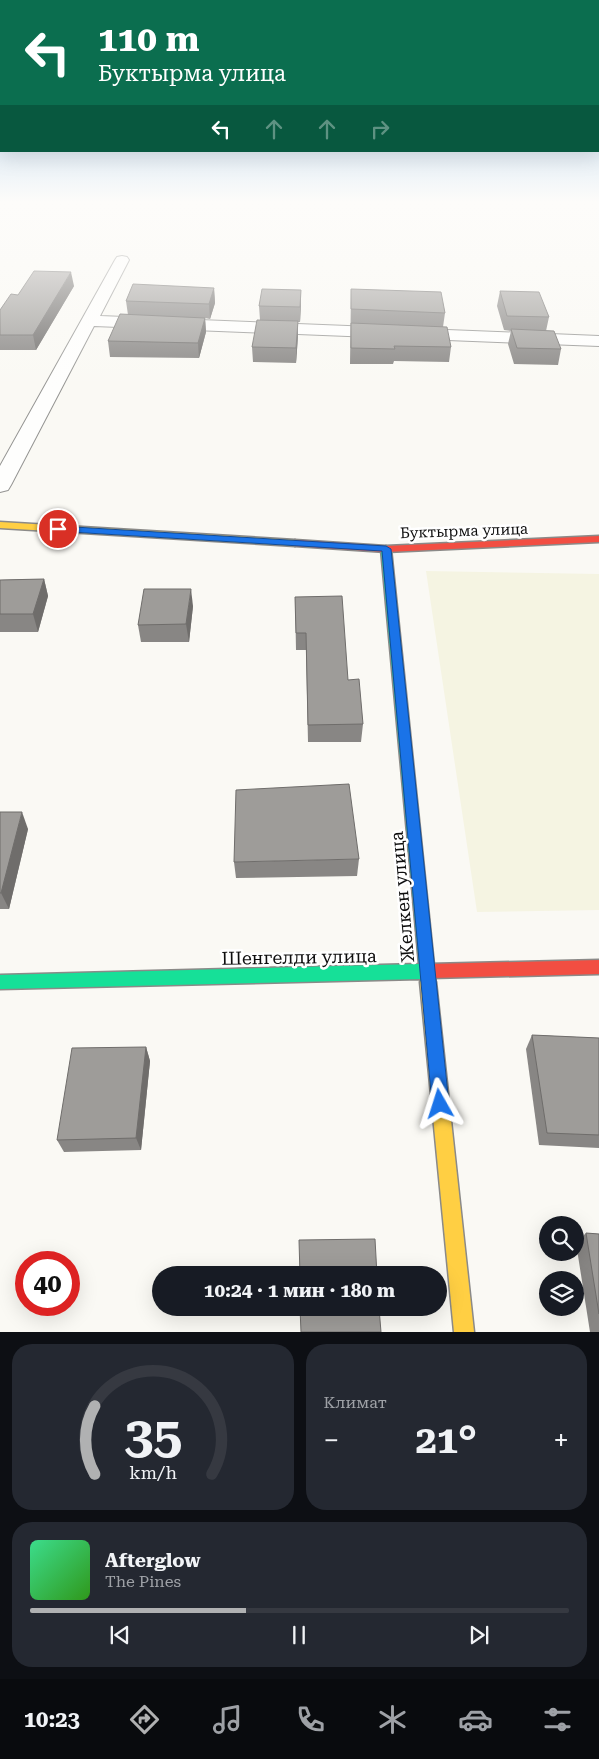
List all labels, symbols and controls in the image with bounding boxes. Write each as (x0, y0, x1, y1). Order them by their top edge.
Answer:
text: 110 m (98, 19, 199, 60)
icon: left (15, 20, 80, 85)
text: Буктырма улица (98, 61, 286, 86)
icon: left (207, 115, 235, 143)
icon: ahead (260, 115, 288, 143)
icon: ahead (313, 115, 341, 143)
icon: right (366, 115, 394, 143)
pin (37, 508, 79, 550)
icon: arrive (44, 515, 72, 543)
street label: Буктырма улица (400, 520, 528, 542)
street label: Желкен улица (386, 830, 418, 964)
street label: Шенгелди улица (221, 945, 377, 969)
position arrow (413, 1077, 465, 1129)
map controls (539, 1216, 584, 1316)
button: search (539, 1216, 584, 1261)
speed limit sign: 40 (15, 1251, 80, 1316)
button: layers (539, 1271, 584, 1316)
text: 10:24 · 1 мин · 180 m (204, 1279, 395, 1302)
text: Климат (324, 1393, 387, 1412)
text: 35 (124, 1405, 182, 1466)
text: 21° (416, 1418, 477, 1462)
text: − (324, 1424, 339, 1457)
text: + (553, 1424, 569, 1457)
text: km/h (129, 1462, 177, 1483)
text: Afterglow (105, 1549, 201, 1572)
text: The Pines (105, 1572, 181, 1591)
icon: previous (106, 1621, 134, 1649)
icon: pause (285, 1621, 313, 1649)
icon: next (465, 1621, 493, 1649)
icon: directions (127, 1702, 162, 1737)
icon: music (210, 1702, 245, 1737)
icon: phone (293, 1702, 328, 1737)
icon: climate (375, 1702, 410, 1737)
icon: car (458, 1702, 493, 1737)
icon: filters (540, 1702, 575, 1737)
text: 10:23 (24, 1707, 80, 1732)

